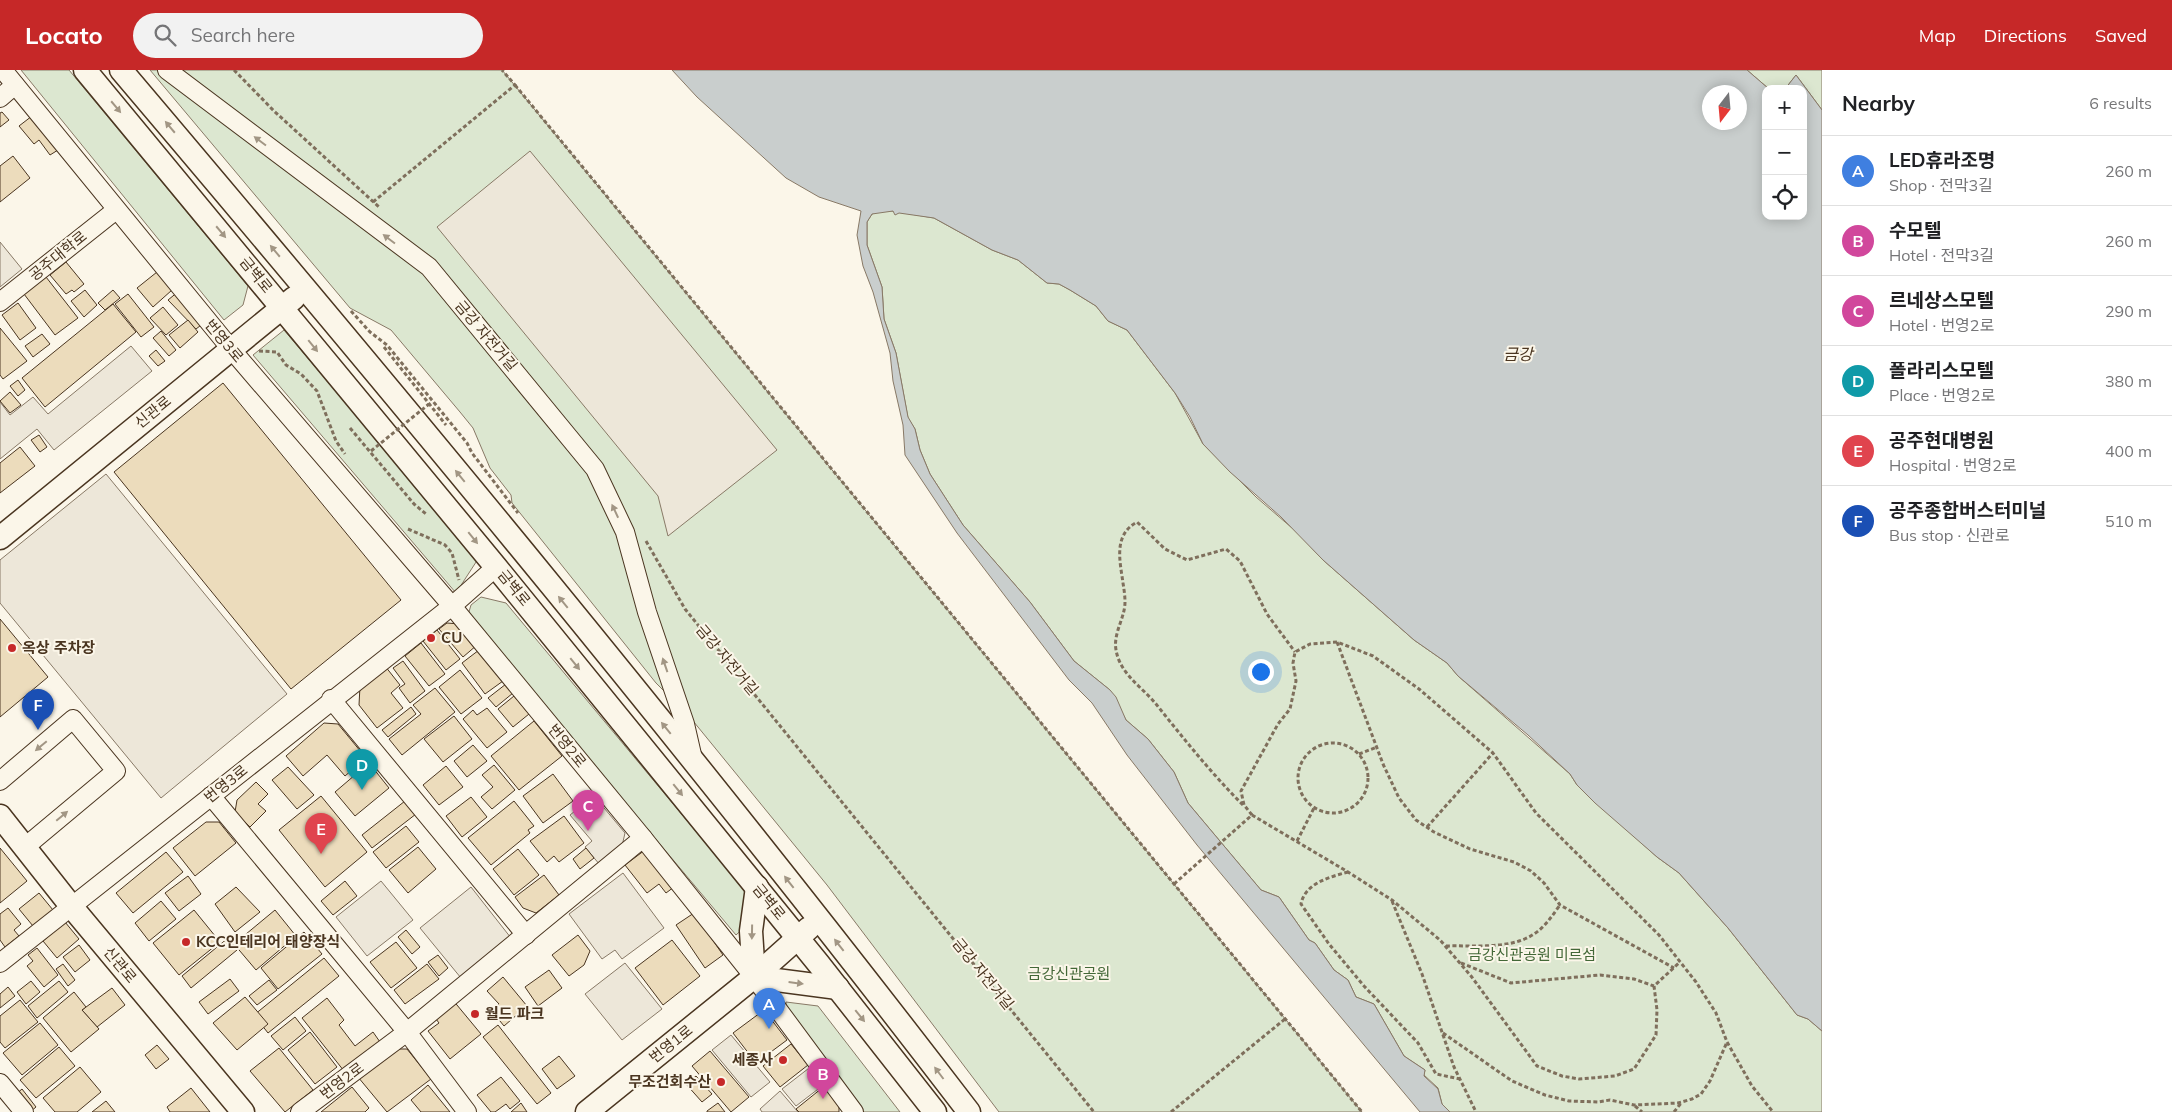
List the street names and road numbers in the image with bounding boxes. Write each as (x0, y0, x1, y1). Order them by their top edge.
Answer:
street label: 공주대학로 (25, 227, 90, 285)
street label: 금벽로 (236, 253, 277, 297)
street label: 금강 자전거길 (451, 296, 522, 375)
street label: 번영3로 (201, 315, 248, 366)
street label: 신관로 (131, 391, 175, 432)
street label: 금벽로 (494, 566, 535, 610)
street label: 금강 자전거길 (692, 620, 763, 699)
street label: 번영2로 (544, 720, 591, 771)
street label: 번영3로 (200, 760, 251, 807)
street label: 금벽로 (749, 880, 790, 924)
street label: 금강 자전거길 (949, 934, 1018, 1013)
street label: 신관로 (100, 943, 141, 987)
street label: 번영1로 (645, 1020, 696, 1067)
street label: 번영2로 (316, 1058, 368, 1103)

